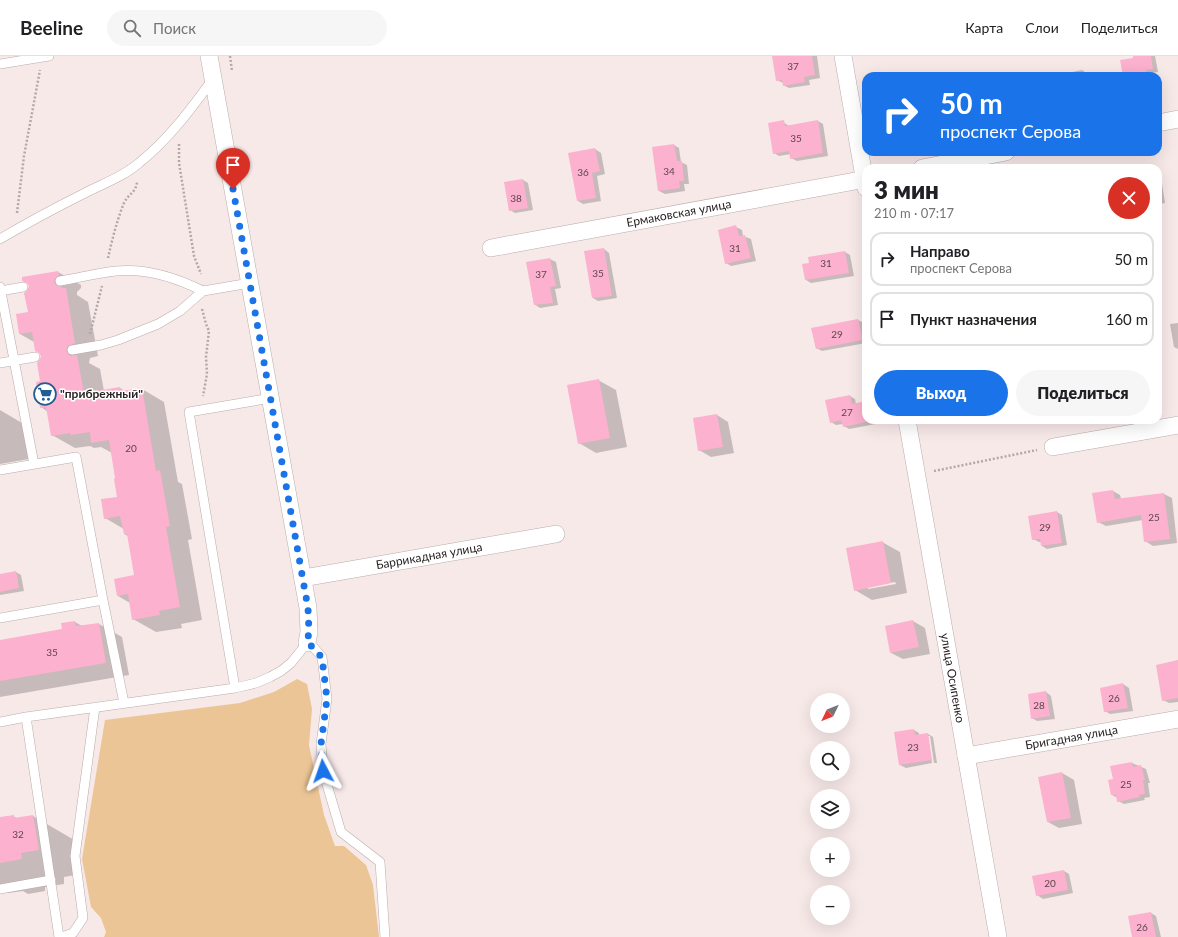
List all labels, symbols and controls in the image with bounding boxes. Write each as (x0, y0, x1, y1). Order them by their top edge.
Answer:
search box (107, 10, 387, 46)
text: Beeline (20, 16, 83, 39)
icon: search (121, 17, 143, 39)
text: Поиск (153, 19, 196, 37)
text: Карта (965, 19, 1003, 36)
text: Слои (1025, 19, 1059, 36)
text: Поделиться (1081, 19, 1158, 36)
house number: 37 (787, 60, 799, 72)
text: 50 m (940, 86, 1003, 120)
icon: right (874, 88, 926, 140)
text: проспект Серова (940, 120, 1081, 142)
house number: 35 (790, 132, 802, 144)
pin (216, 148, 250, 189)
icon: arrive (222, 154, 244, 176)
house number: 34 (663, 165, 675, 177)
house number: 36 (577, 166, 589, 178)
text: 3 мин (874, 175, 939, 204)
button: close (1108, 177, 1150, 219)
house number: 38 (510, 192, 522, 204)
street label: Ермаковская улица (625, 196, 732, 230)
text: 210 m · 07:17 (874, 205, 954, 221)
house number: 31 (729, 242, 741, 254)
text: Направо (910, 242, 970, 260)
icon: right (876, 248, 898, 270)
text: 50 m (1114, 250, 1148, 268)
house number: 31 (820, 257, 832, 269)
text: проспект Серова (910, 260, 1012, 276)
house number: 35 (592, 267, 604, 279)
house number: 37 (535, 268, 547, 280)
icon: arrive (876, 308, 898, 330)
text: Пункт назначения (910, 310, 1037, 328)
text: 160 m (1106, 310, 1148, 328)
house number: 29 (831, 328, 843, 340)
button: Выход (874, 370, 1008, 416)
button: Поделиться (1016, 370, 1150, 416)
supermarket icon: "прибрежный" (32, 381, 58, 407)
place label: "прибрежный" (60, 386, 143, 401)
house number: 27 (841, 406, 853, 418)
house number: 20 (125, 442, 137, 454)
house number: 25 (1148, 511, 1160, 523)
house number: 29 (1039, 521, 1051, 533)
street label: Баррикадная улица (375, 539, 483, 572)
street label: улица Осипенко (938, 632, 968, 724)
house number: 35 (46, 646, 58, 658)
house number: 26 (1108, 692, 1120, 704)
north arrow (810, 693, 850, 733)
map controls (810, 693, 850, 925)
house number: 28 (1033, 699, 1045, 711)
street label: Бригадная улица (1024, 722, 1119, 753)
button: search (810, 741, 850, 781)
house number: 23 (907, 741, 919, 753)
position arrow (302, 750, 344, 792)
house number: 25 (1120, 778, 1132, 790)
button: layers (810, 789, 850, 829)
house number: 32 (12, 828, 24, 840)
button: + (810, 837, 850, 877)
house number: 20 (1044, 877, 1056, 889)
button: − (810, 885, 850, 925)
house number: 26 (1136, 921, 1148, 933)

